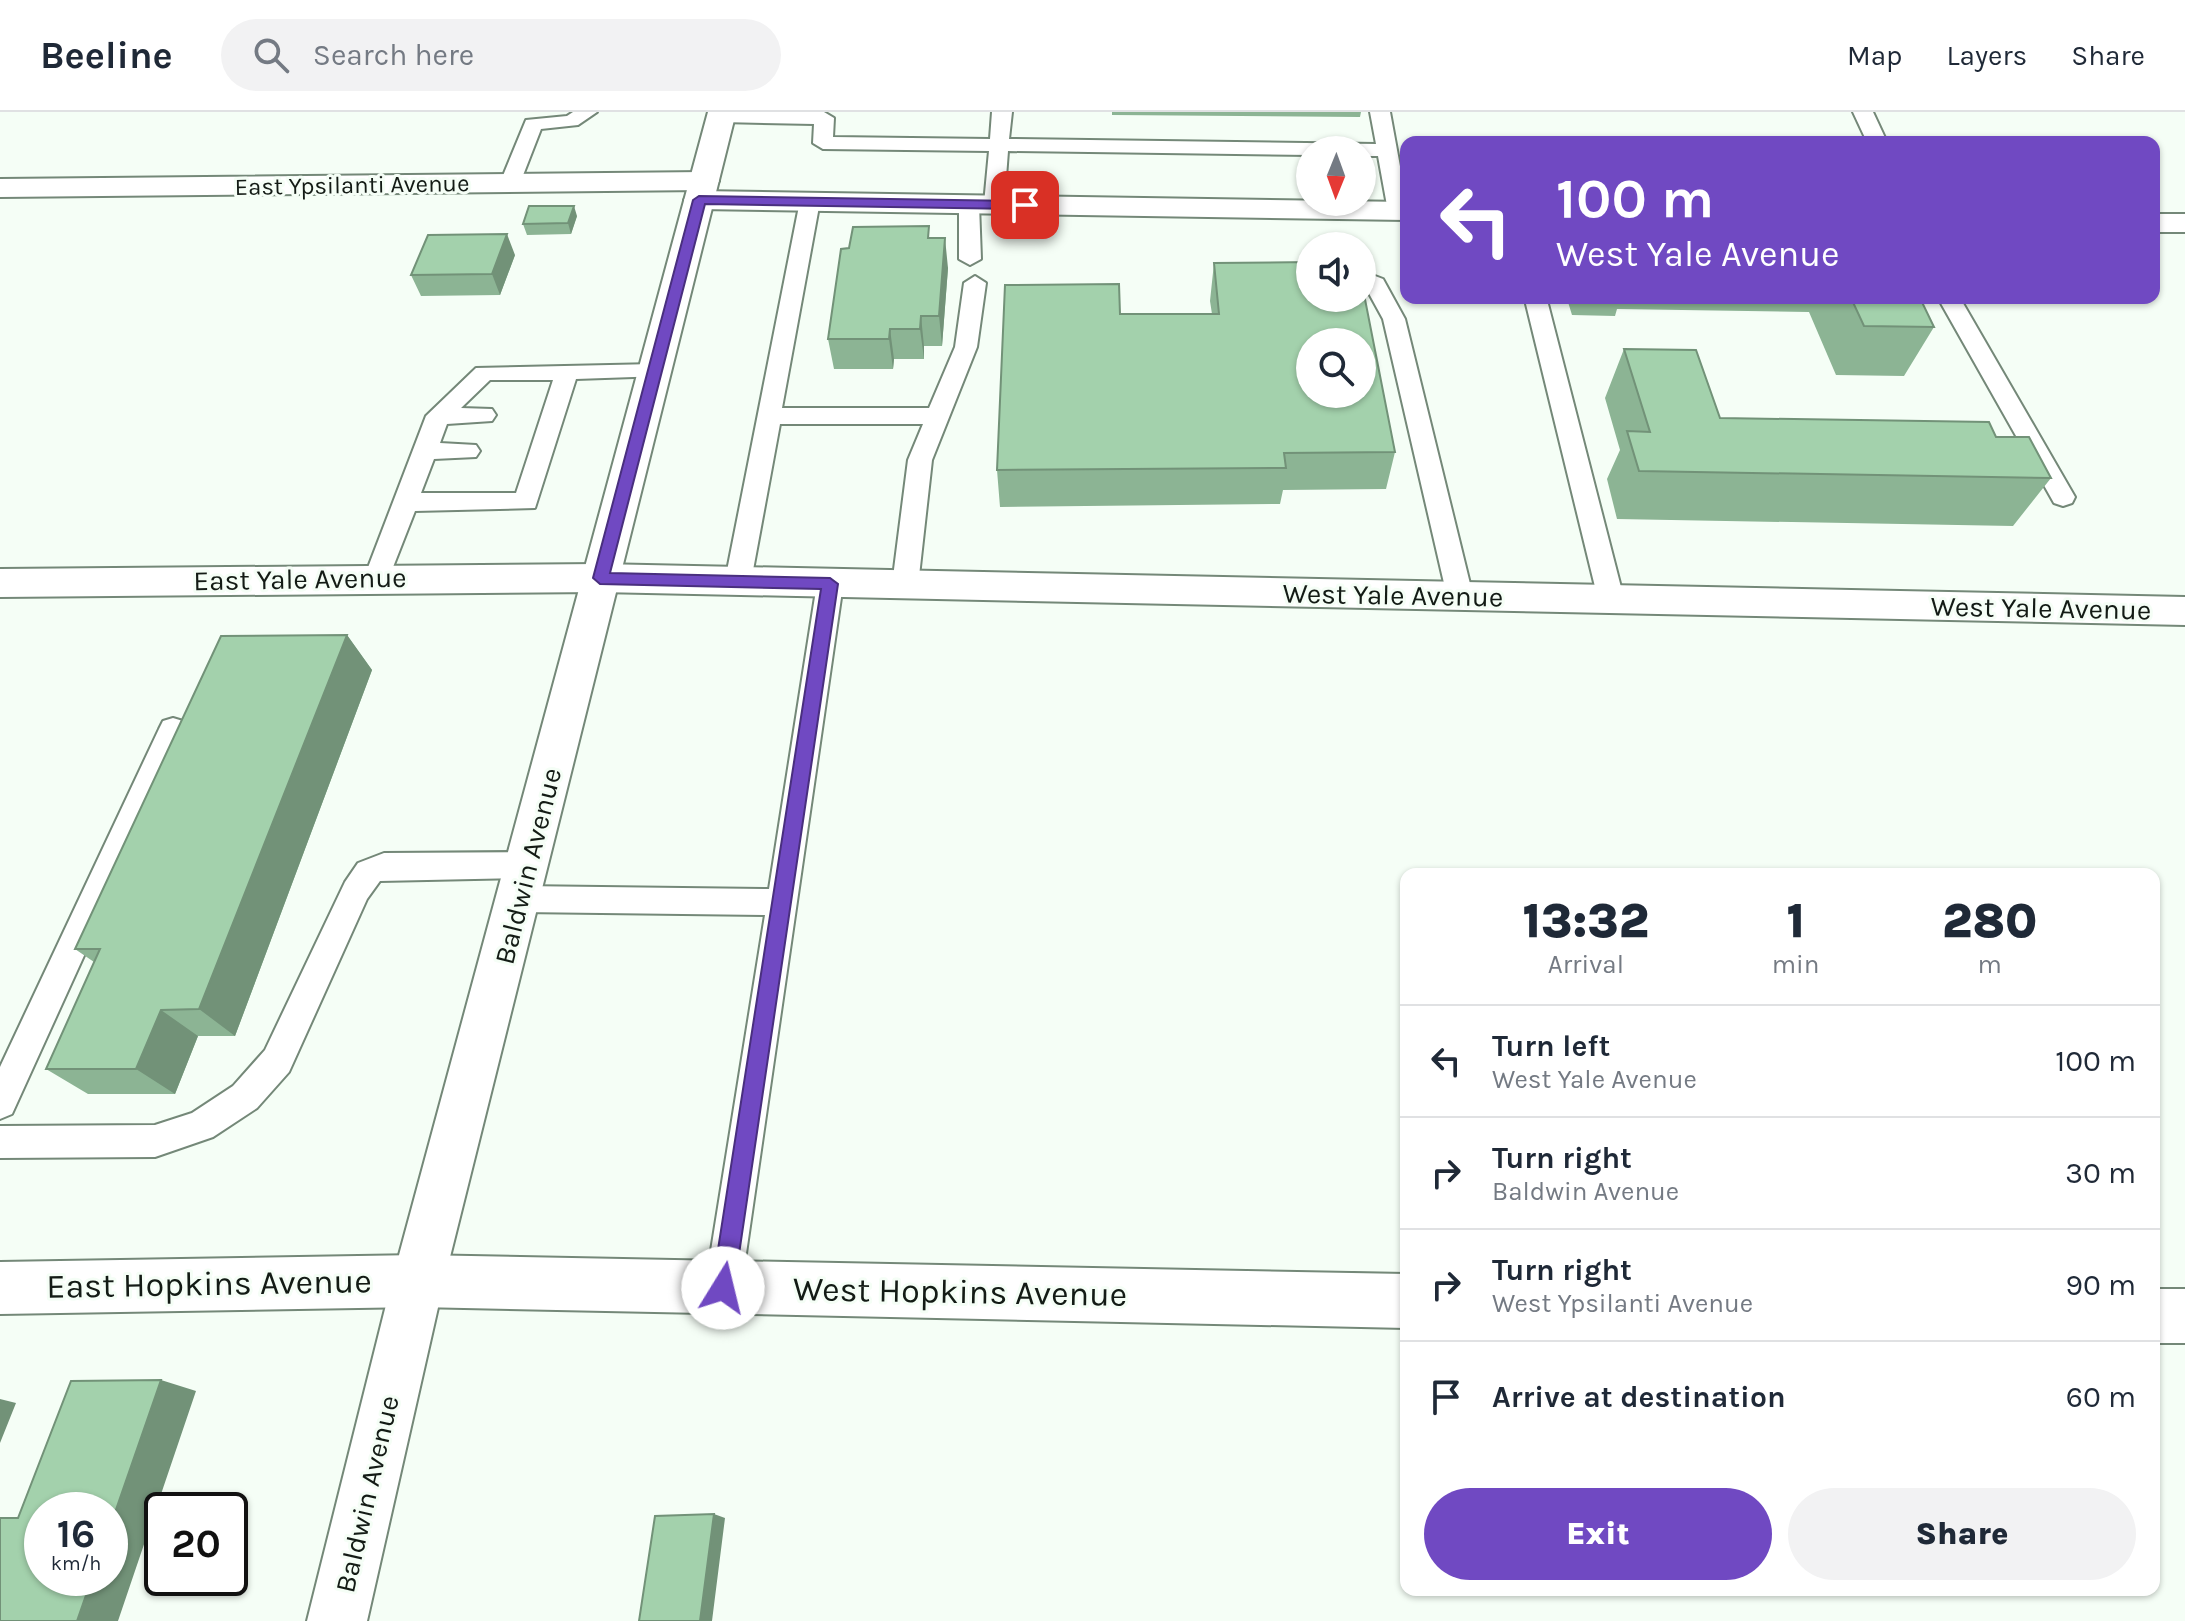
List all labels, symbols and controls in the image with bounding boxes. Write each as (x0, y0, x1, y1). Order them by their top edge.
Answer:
search box (221, 19, 781, 91)
text: Beeline (40, 33, 173, 78)
icon: search (249, 33, 293, 77)
text: Search here (313, 37, 474, 73)
text: Map (1847, 39, 1902, 72)
text: Layers (1946, 39, 2027, 72)
text: Share (2071, 39, 2145, 72)
north arrow (1296, 136, 1376, 216)
map controls (1296, 136, 1376, 408)
text: 100 m (1556, 166, 1714, 231)
icon: left (1424, 168, 1528, 272)
street label: East Ypsilanti Avenue (234, 169, 470, 201)
pin (991, 171, 1059, 239)
icon: arrive (1003, 183, 1047, 227)
button: sound (1296, 232, 1376, 312)
text: West Yale Avenue (1556, 233, 1839, 275)
button: search (1296, 328, 1376, 408)
street label: East Yale Avenue (193, 561, 407, 597)
street label: West Yale Avenue (1282, 577, 1504, 613)
street label: West Yale Avenue (1930, 590, 2152, 626)
street label: Baldwin Avenue (488, 764, 568, 968)
text: 13:32 (1523, 893, 1649, 949)
text: 1 (1786, 893, 1805, 949)
text: 280 (1942, 893, 2037, 949)
text: Arrival (1548, 949, 1624, 980)
text: min (1772, 949, 1819, 980)
text: m (1978, 949, 2002, 980)
text: Turn left (1492, 1028, 1610, 1064)
icon: left (1424, 1039, 1468, 1083)
text: 100 m (2055, 1043, 2136, 1079)
text: West Yale Avenue (1492, 1064, 1697, 1095)
text: Turn right (1492, 1140, 1632, 1176)
icon: right (1424, 1151, 1468, 1195)
text: 30 m (2065, 1155, 2136, 1191)
text: Baldwin Avenue (1492, 1176, 1679, 1207)
position arrow (681, 1246, 765, 1330)
text: Turn right (1492, 1252, 1632, 1288)
street label: East Hopkins Avenue (46, 1261, 372, 1307)
icon: right (1424, 1263, 1468, 1307)
text: 90 m (2066, 1267, 2136, 1303)
street label: West Hopkins Avenue (793, 1269, 1127, 1315)
text: West Ypsilanti Avenue (1492, 1288, 1753, 1319)
icon: arrive (1424, 1375, 1468, 1419)
text: Arrive at destination (1492, 1379, 1786, 1415)
text: 60 m (2066, 1379, 2136, 1415)
street label: Baldwin Avenue (328, 1392, 406, 1596)
button: Exit (1424, 1488, 1772, 1580)
button: Share (1788, 1488, 2136, 1580)
speed limit sign: 20 (144, 1492, 248, 1596)
text: 16 (57, 1510, 95, 1557)
text: km/h (51, 1552, 101, 1575)

